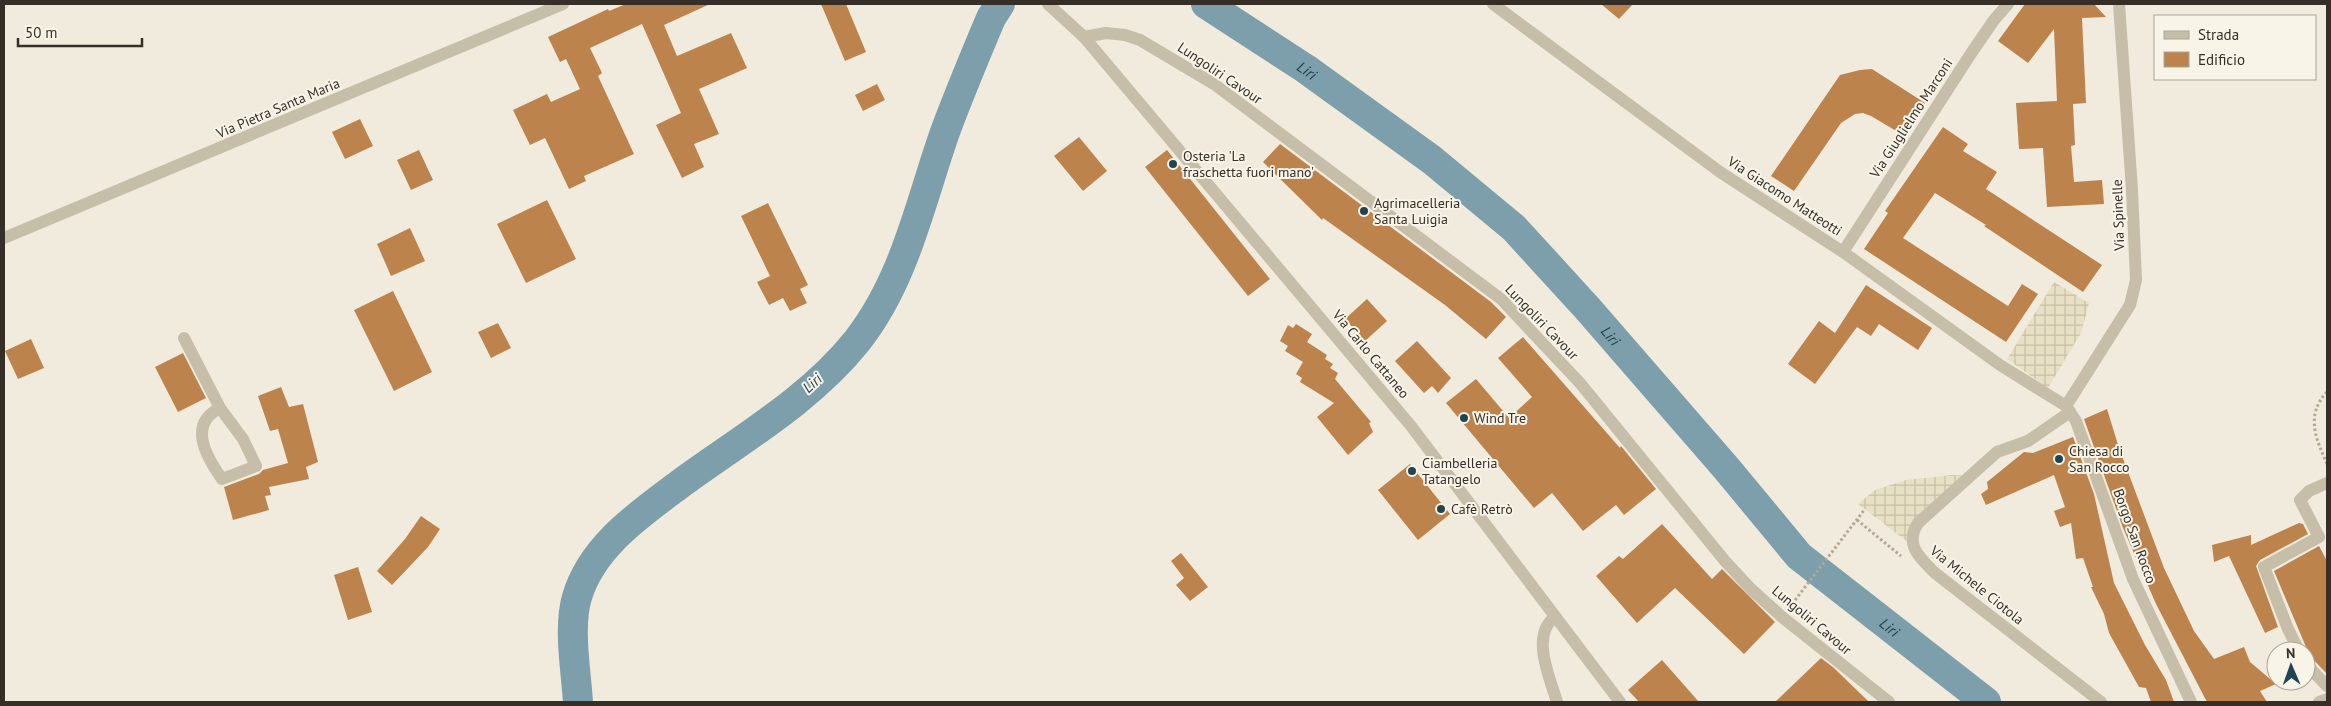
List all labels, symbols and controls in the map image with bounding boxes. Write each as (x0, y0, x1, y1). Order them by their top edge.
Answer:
scale bar (18, 15, 141, 47)
legend (2154, 15, 2316, 80)
text: 50 m (25, 23, 58, 42)
text: Strada (2198, 25, 2239, 44)
street label: Lungoliri Cavour (1174, 38, 1266, 108)
text: Edificio (2198, 50, 2245, 69)
street label: Via Giuglielmo Marconi (1865, 55, 1956, 182)
water label: Liri (1294, 57, 1322, 84)
street label: Via Pietra Santa Maria (213, 74, 342, 143)
place label: Osteria 'La fraschetta fuori mano' (1183, 147, 1314, 181)
street label: Via Giacomo Matteotti (1724, 152, 1846, 240)
marker: Osteria 'La fraschetta fuori mano' (1167, 158, 1179, 170)
street label: Via Spinelle (2108, 179, 2128, 252)
place label: Agrimacelleria Santa Luigia (1374, 194, 1460, 228)
marker: Agrimacelleria Santa Luigia (1358, 205, 1370, 217)
street label: Lungoliri Cavour (1501, 280, 1583, 364)
street label: Via Carlo Cattaneo (1328, 305, 1413, 402)
water label: Liri (1597, 322, 1625, 350)
water label: Liri (798, 368, 827, 397)
place label: Wind Tre (1474, 409, 1526, 427)
marker: Wind Tre (1458, 412, 1470, 424)
place label: Chiesa di San Rocco (2069, 442, 2129, 476)
marker: Chiesa di San Rocco (2053, 453, 2065, 465)
place label: Ciambelleria Tatangelo (1422, 454, 1498, 488)
marker: Ciambelleria Tatangelo (1406, 465, 1418, 477)
street label: Borgo San Rocco (2110, 486, 2160, 586)
place label: Cafè Retrò (1451, 500, 1513, 518)
marker: Cafè Retrò (1435, 503, 1447, 515)
street label: Via Michele Ciotola (1926, 541, 2028, 628)
street label: Lungoliri Cavour (1769, 581, 1856, 659)
water label: Liri (1876, 613, 1904, 641)
north arrow (2266, 641, 2316, 691)
text: N (2286, 644, 2295, 662)

